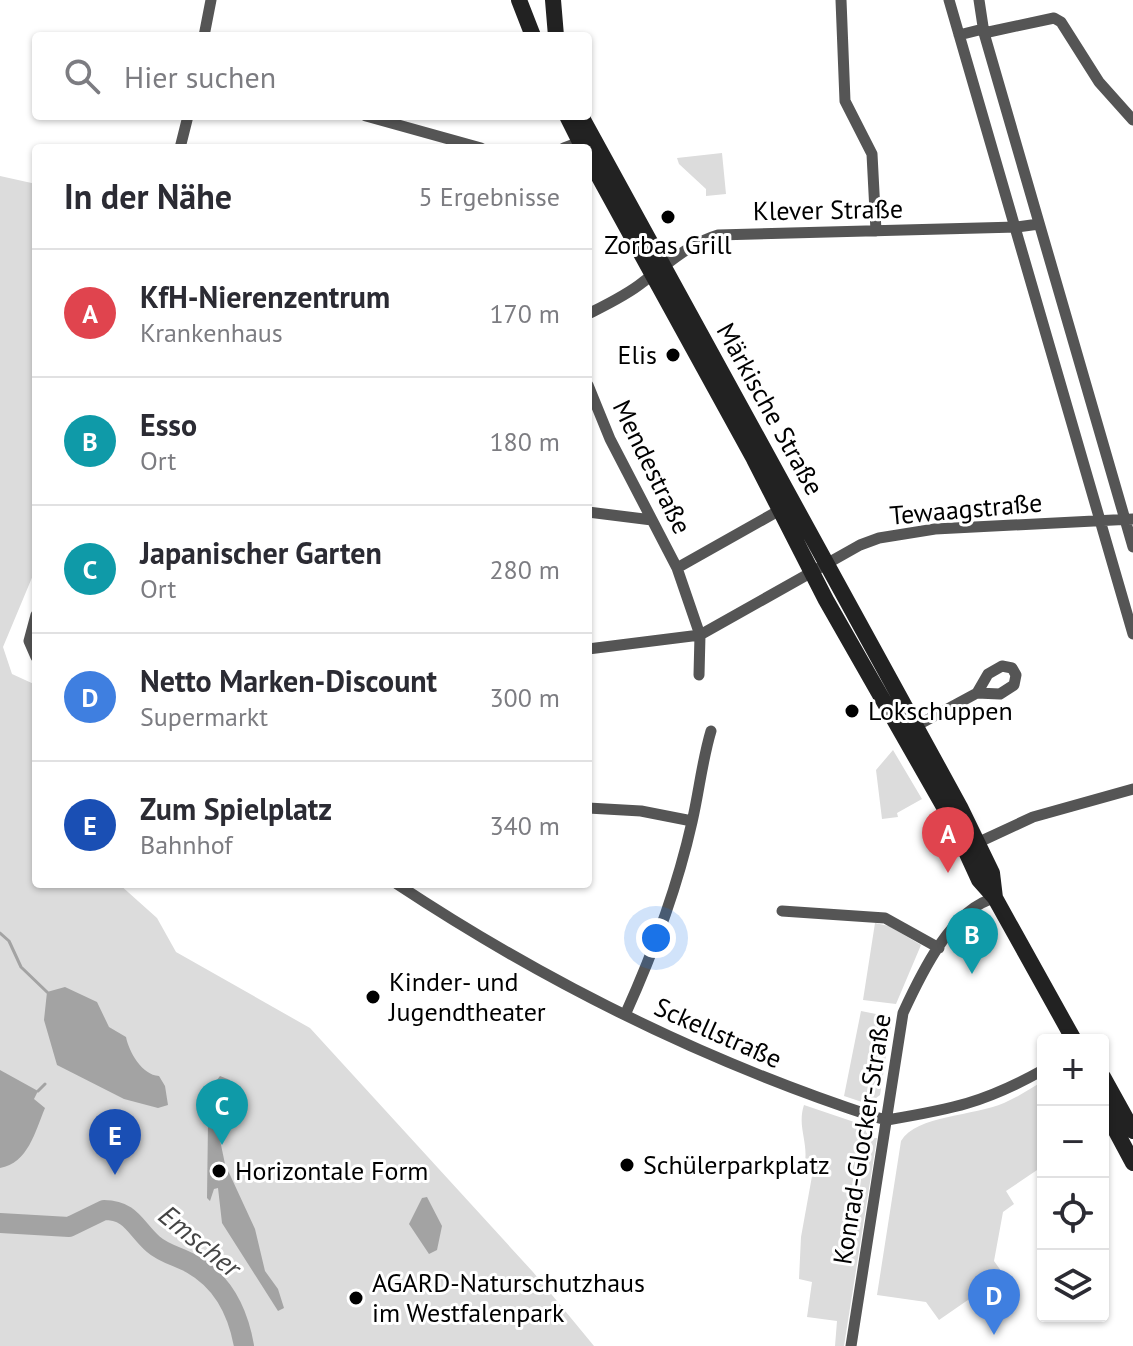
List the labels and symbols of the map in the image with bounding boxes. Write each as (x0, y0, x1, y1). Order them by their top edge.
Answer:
street label: Klever Straße (753, 192, 903, 227)
marker: Zorbas Grill (659, 208, 677, 226)
place label: Zorbas Grill (604, 228, 732, 261)
street label: Märkische Straße (710, 317, 831, 501)
place label: Elis (618, 338, 657, 371)
marker: Elis (664, 346, 682, 364)
street label: Mendestraße (606, 394, 699, 539)
street label: Tewaagstraße (888, 485, 1044, 532)
place label: Lokschuppen (868, 694, 1013, 727)
marker: Lokschuppen (843, 702, 861, 720)
pin: A (922, 807, 974, 873)
pin: B (946, 908, 998, 974)
your location (636, 918, 676, 958)
place label: Kinder- und Jugendtheater (388, 965, 546, 1028)
marker: Kinder- und Jugendtheater (364, 988, 382, 1006)
street label: Sckellstraße (649, 990, 787, 1075)
street label: Konrad-Glocker-Straße (825, 1011, 898, 1267)
pin: C (196, 1079, 248, 1145)
pin: E (89, 1109, 141, 1175)
place label: Schülerparkplatz (643, 1148, 830, 1181)
place label: Horizontale Form (235, 1154, 428, 1187)
marker: Schülerparkplatz (618, 1156, 636, 1174)
marker: Horizontale Form (210, 1162, 228, 1180)
water label: Emscher (152, 1196, 250, 1286)
place label: AGARD-Naturschutzhaus im Westfalenpark (372, 1266, 645, 1329)
pin: D (968, 1269, 1020, 1335)
marker: AGARD-Naturschutzhaus im Westfalenpark (347, 1289, 365, 1307)

